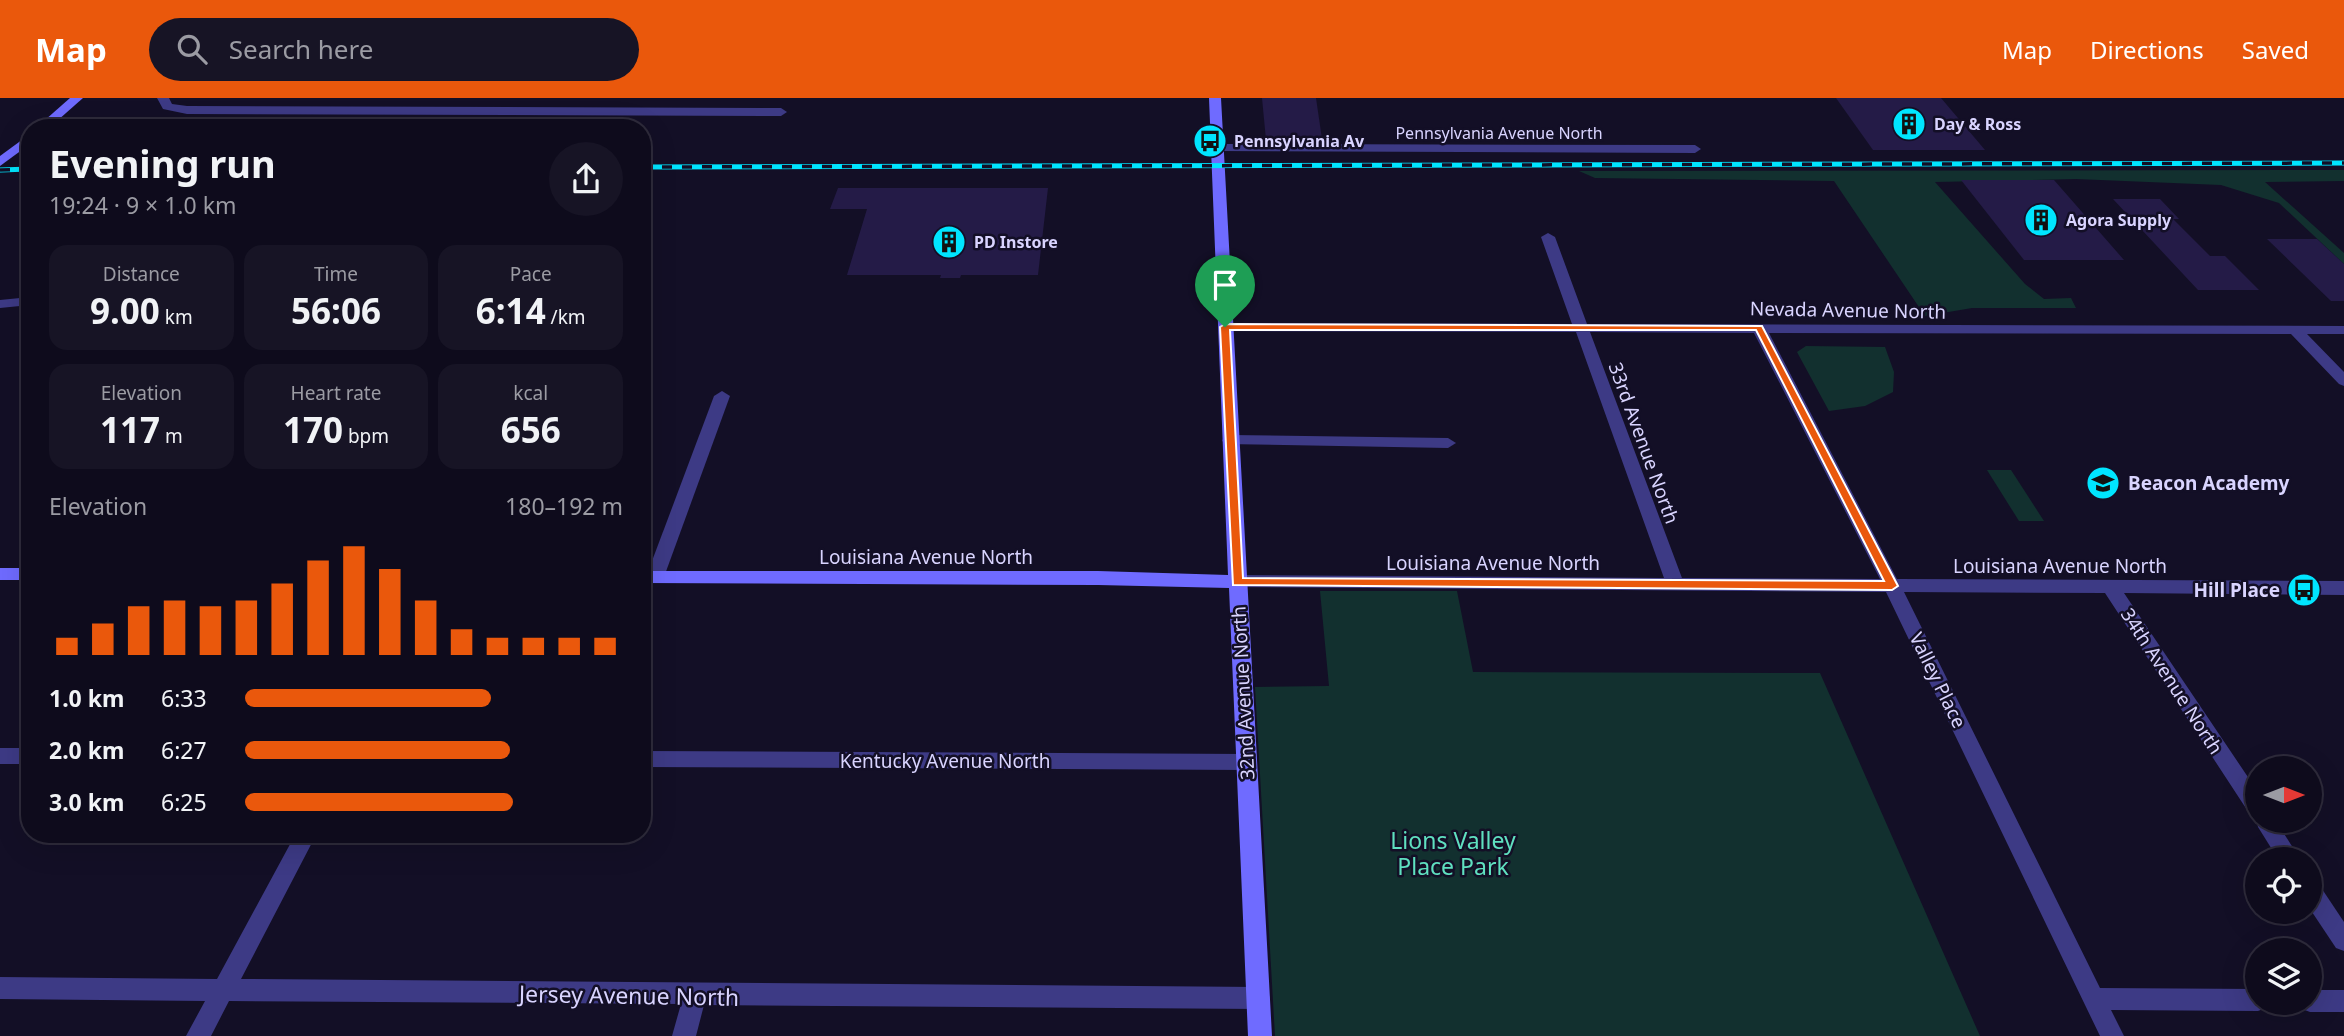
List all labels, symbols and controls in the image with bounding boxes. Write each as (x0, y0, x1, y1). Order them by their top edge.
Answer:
search box (149, 18, 639, 81)
text: Map (35, 27, 107, 72)
icon: search (173, 30, 211, 68)
text: Search here (229, 31, 373, 67)
text: Map (2002, 33, 2052, 66)
text: Directions (2090, 33, 2204, 66)
text: Saved (2242, 33, 2309, 66)
building icon: Day & Ross (1890, 105, 1928, 143)
place label: Day & Ross (1934, 113, 2021, 135)
bus stop icon: Pennsylvania Av (1191, 122, 1229, 160)
street label: Pennsylvania Avenue North (1395, 122, 1603, 144)
place label: Pennsylvania Av (1234, 130, 1365, 152)
text: Evening run (49, 137, 276, 189)
button: share (549, 142, 623, 216)
text: 19:24 · 9 × 1.0 km (49, 189, 236, 221)
building icon: Agora Supply (2022, 201, 2060, 239)
place label: Agora Supply (2066, 209, 2172, 231)
building icon: PD Instore (930, 223, 968, 261)
place label: PD Instore (974, 231, 1058, 253)
pin (1195, 255, 1255, 327)
text: Distance (103, 261, 180, 287)
text: Time (314, 261, 358, 287)
text: Pace (510, 261, 552, 287)
icon: arrive (1206, 266, 1244, 304)
text: 9.00 (90, 287, 160, 334)
text: 56:06 (291, 287, 381, 334)
text: 6:14 (476, 287, 546, 334)
street label: Nevada Avenue North (1750, 295, 1946, 325)
text: km (160, 304, 193, 330)
text: /km (546, 304, 586, 330)
street label: 33rd Avenue North (1603, 359, 1685, 527)
text: Elevation (101, 380, 182, 406)
text: Heart rate (291, 380, 381, 406)
text: kcal (513, 380, 548, 406)
text: 117 (100, 406, 160, 453)
text: 170 (283, 406, 343, 453)
text: 656 (501, 406, 561, 453)
text: m (160, 423, 183, 449)
text: bpm (343, 423, 389, 449)
school or university icon: Beacon Academy (2084, 464, 2122, 502)
place label: Beacon Academy (2128, 470, 2290, 496)
text: Elevation (49, 490, 147, 522)
text: 180–192 m (505, 490, 623, 522)
street label: Louisiana Avenue North (819, 544, 1033, 570)
street label: Louisiana Avenue North (1386, 550, 1600, 576)
street label: Louisiana Avenue North (1953, 553, 2167, 579)
bus stop icon: Hill Place (2285, 571, 2323, 609)
place label: Hill Place (2194, 577, 2280, 603)
street label: 34th Avenue North (2115, 603, 2229, 759)
street label: 32nd Avenue North (1225, 605, 1261, 781)
street label: Valley Place (1904, 628, 1972, 732)
text: 1.0 km (49, 682, 124, 714)
text: 6:33 (161, 682, 207, 714)
text: 2.0 km (49, 734, 124, 766)
text: 6:27 (161, 734, 207, 766)
street label: Kentucky Avenue North (840, 748, 1050, 774)
north arrow (2245, 756, 2322, 833)
map controls (2245, 756, 2322, 1015)
text: 3.0 km (49, 786, 124, 818)
text: 6:25 (161, 786, 207, 818)
park label: Lions Valley Place Park (1390, 824, 1516, 882)
button: locate (2245, 847, 2322, 924)
button: layers (2245, 938, 2322, 1015)
street label: Jersey Avenue North (517, 977, 739, 1013)

